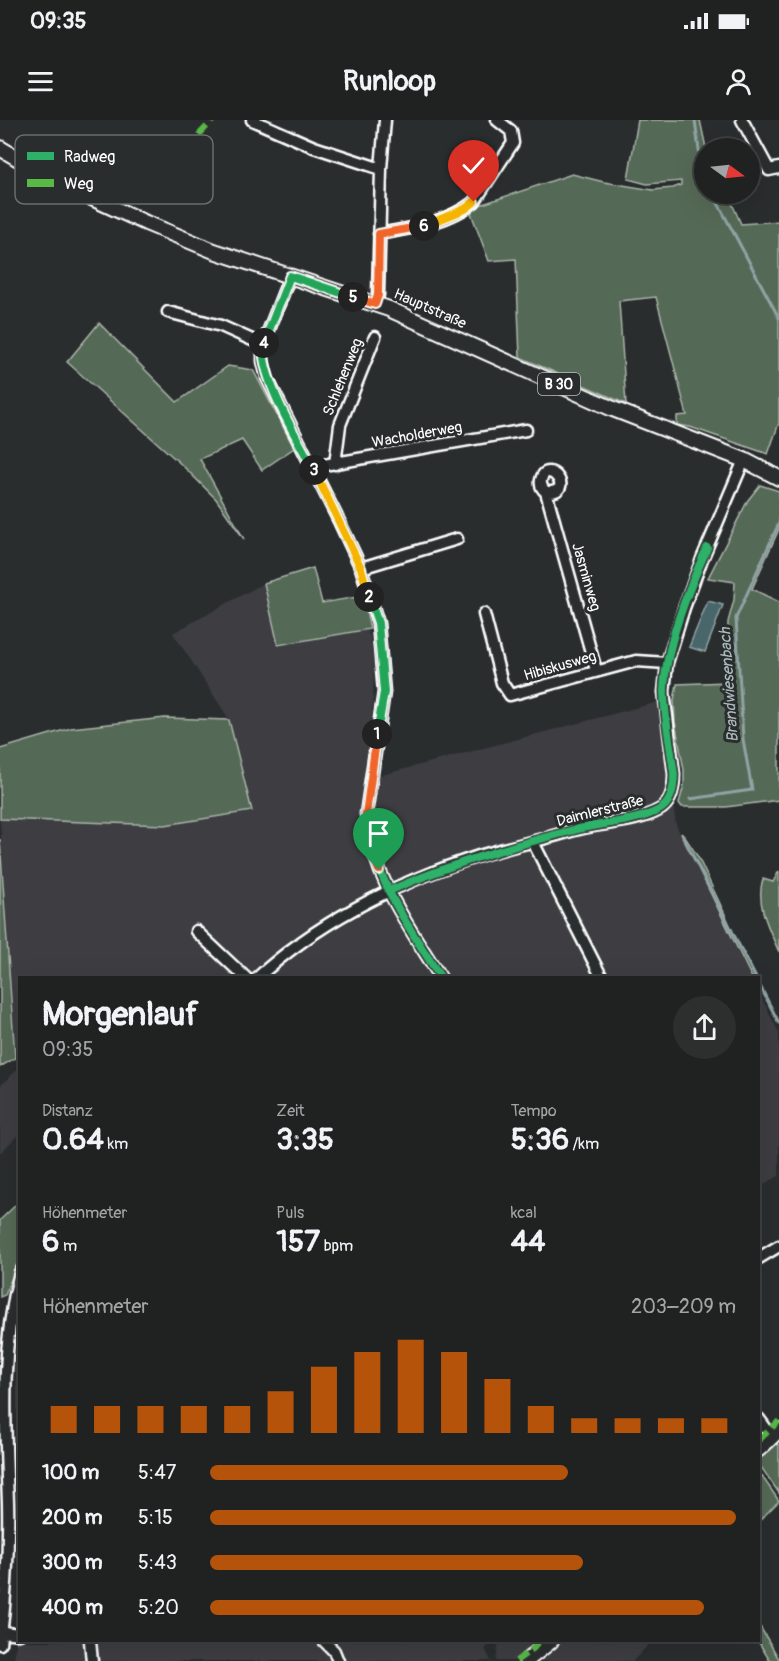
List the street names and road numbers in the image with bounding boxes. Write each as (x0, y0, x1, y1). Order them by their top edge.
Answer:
street label: Hauptstraße (391, 285, 470, 334)
street label: Schlehenweg (319, 335, 367, 419)
road number: B 30 (538, 373, 580, 395)
street label: Wacholderweg (370, 418, 464, 452)
street label: Jasminweg (567, 541, 605, 613)
street label: Hibiskusweg (522, 647, 598, 685)
street label: Daimlerstraße (555, 791, 646, 831)

